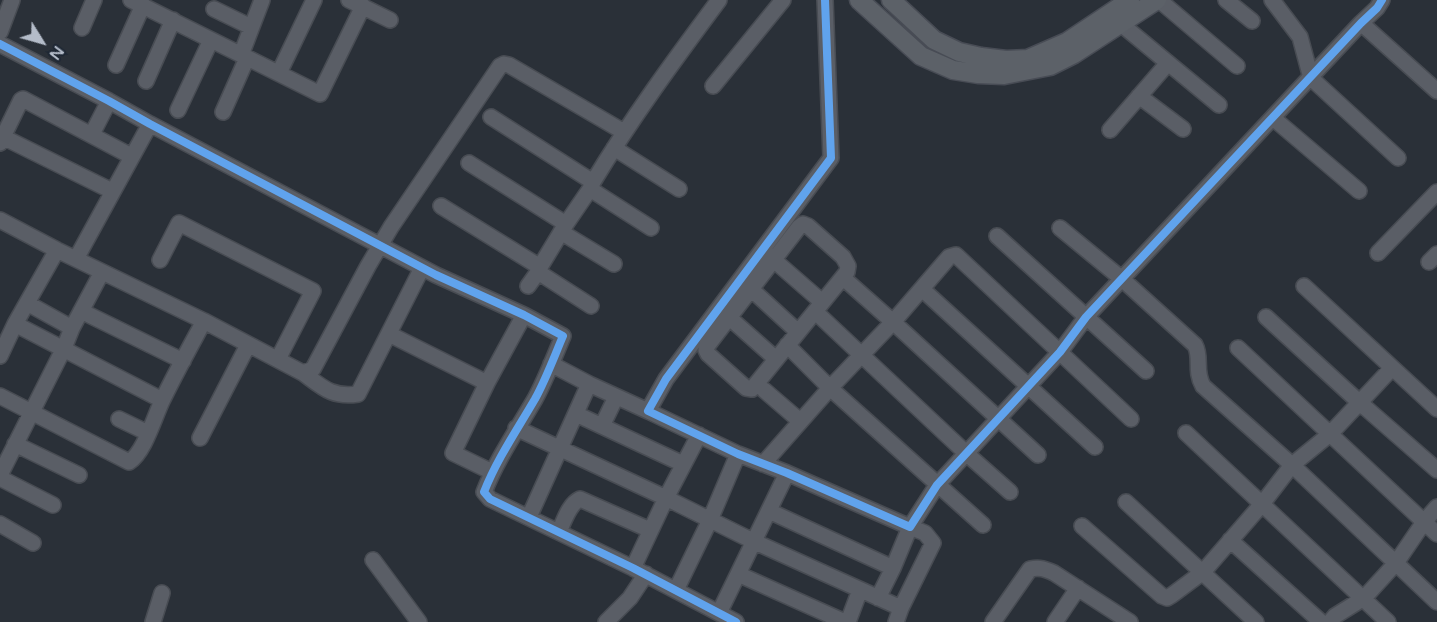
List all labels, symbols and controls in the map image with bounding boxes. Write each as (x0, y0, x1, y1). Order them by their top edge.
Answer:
north arrow (12, 12, 72, 72)
text: N (45, 42, 68, 64)

